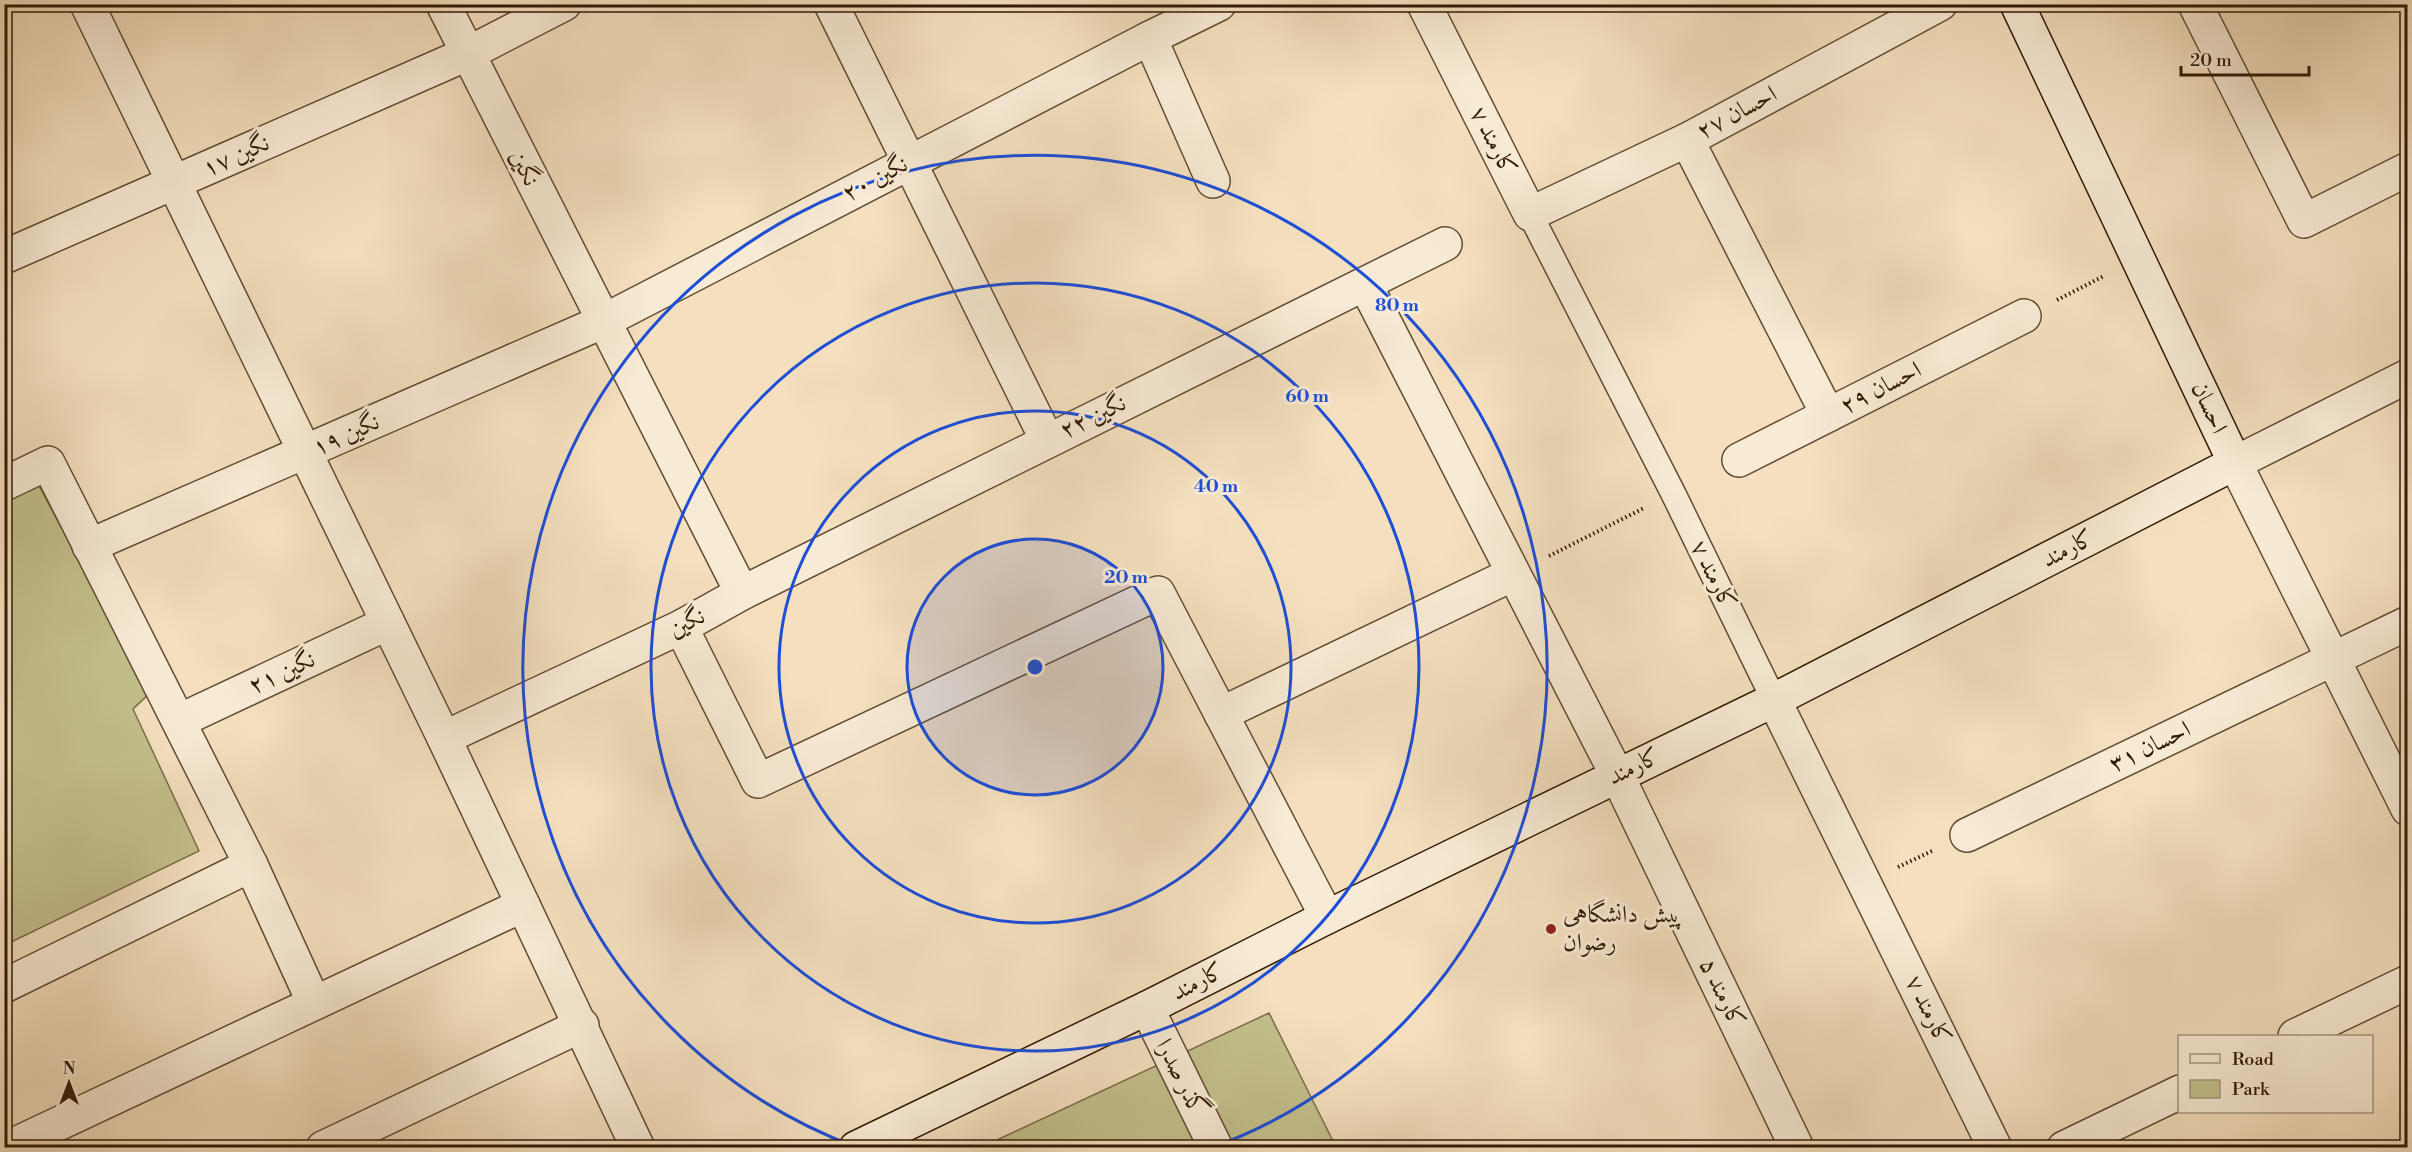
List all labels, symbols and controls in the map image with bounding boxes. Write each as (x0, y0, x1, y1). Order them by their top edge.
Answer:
scale bar (2181, 39, 2308, 77)
text: 20 m (2190, 49, 2232, 72)
street label: احسان ۲۷ (1692, 79, 1782, 147)
street label: کارمند ۷ (1463, 101, 1523, 181)
street label: نگین ۱۷ (198, 127, 274, 184)
street label: نگین (502, 144, 547, 191)
street label: نگین ۲۰ (837, 148, 913, 209)
text: 80 m (1375, 294, 1420, 317)
street label: احسان ۲۹ (1836, 355, 1926, 421)
street label: احسان (2184, 377, 2234, 439)
text: 60 m (1285, 385, 1329, 408)
street label: نگین ۲۲ (1055, 387, 1131, 446)
street label: نگین ۱۹ (308, 406, 384, 463)
text: 40 m (1194, 475, 1239, 498)
street label: کارمند (2037, 523, 2099, 575)
street label: کارمند ۷ (1683, 535, 1743, 615)
text: 20 m (1104, 566, 1148, 589)
street label: نگین (663, 600, 710, 645)
street label: نگین ۲۱ (244, 644, 320, 701)
centre of rings (1025, 657, 1045, 677)
street label: احسان ۳۱ (2104, 714, 2196, 780)
street label: کارمند (1603, 742, 1665, 792)
place label: پیش دانشگاهی رضوان (1563, 899, 1682, 958)
marker: پیش دانشگاهی رضوان (1544, 922, 1558, 936)
street label: کارمند ۵ (1692, 953, 1752, 1033)
street label: کارمند (1167, 956, 1229, 1008)
street label: کارمند ۷ (1898, 970, 1958, 1050)
street label: گذر صدرا (1149, 1033, 1216, 1122)
legend (2178, 1035, 2373, 1113)
text: Road (2232, 1048, 2275, 1071)
north arrow (39, 1053, 99, 1113)
text: N (63, 1059, 76, 1079)
text: Park (2232, 1078, 2271, 1101)

